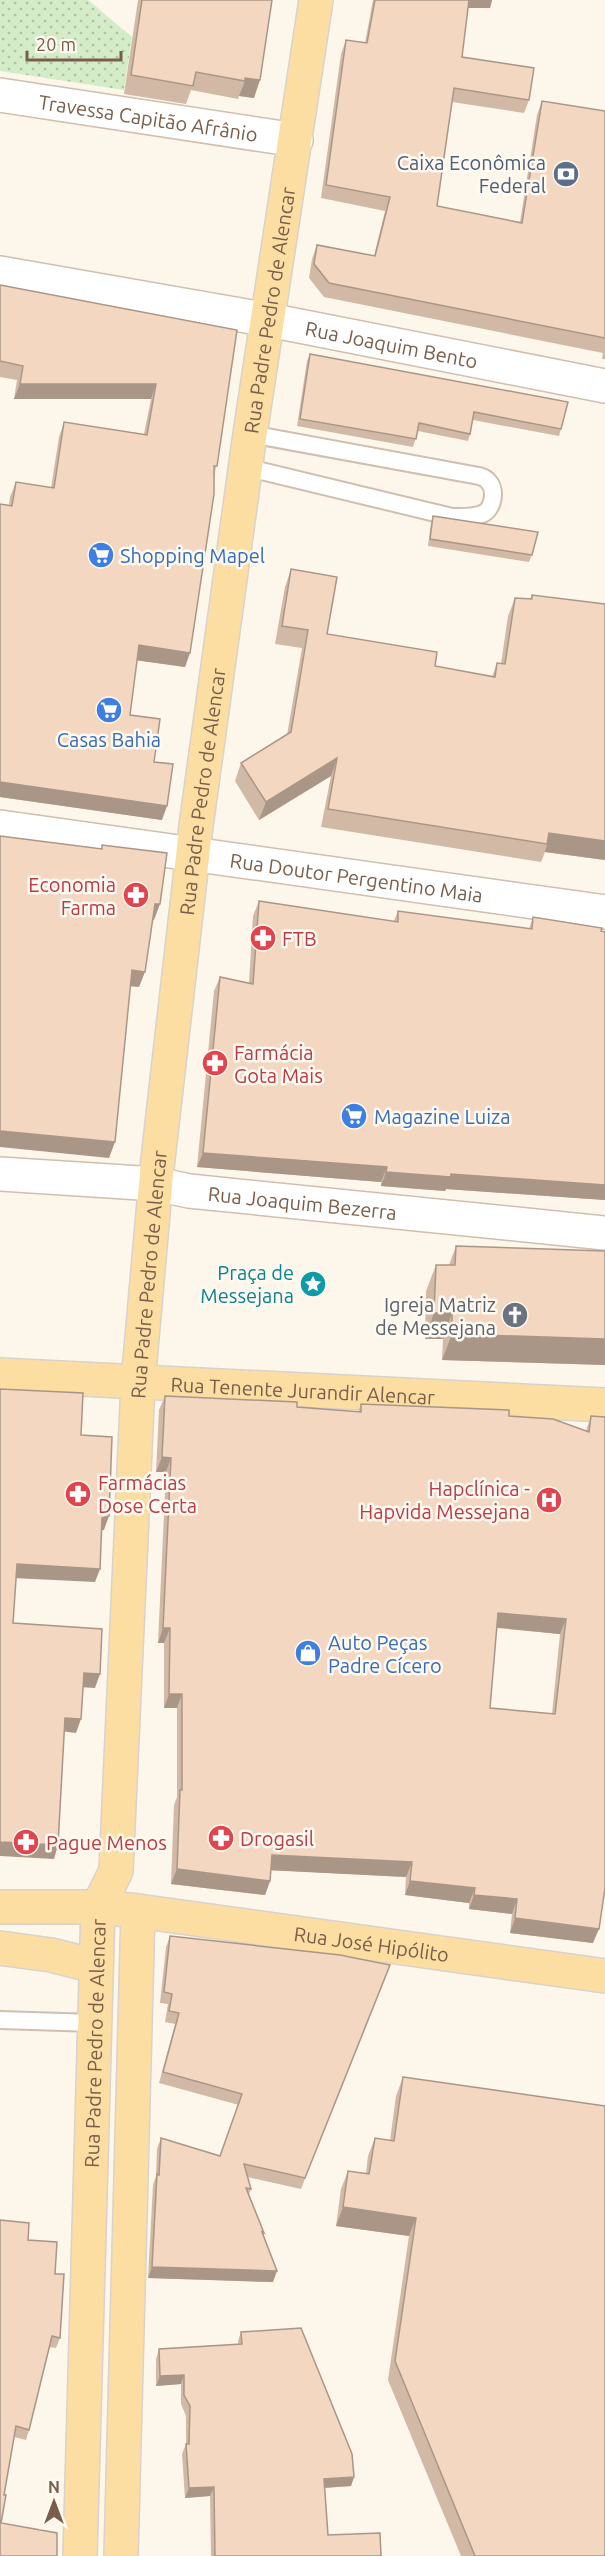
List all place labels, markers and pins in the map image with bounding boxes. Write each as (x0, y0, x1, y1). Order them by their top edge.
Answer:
place label: Caixa Econômica Federal (397, 151, 546, 197)
bank icon: Caixa Econômica Federal (551, 159, 581, 189)
supermarket icon: Shopping Mapel (86, 540, 116, 570)
place label: Shopping Mapel (120, 544, 265, 567)
supermarket icon: Casas Bahia (94, 695, 124, 725)
place label: Casas Bahia (57, 728, 161, 751)
place label: Economia Farma (28, 873, 116, 919)
pharmacy icon: Economia Farma (121, 880, 151, 910)
pharmacy icon: FTB (248, 923, 278, 953)
place label: FTB (282, 927, 317, 950)
place label: Farmácia Gota Mais (234, 1041, 323, 1087)
pharmacy icon: Farmácia Gota Mais (200, 1048, 230, 1078)
supermarket icon: Magazine Luiza (339, 1101, 369, 1131)
place label: Magazine Luiza (374, 1105, 510, 1128)
place label: Praça de Messejana (200, 1261, 294, 1307)
place icon: Praça de Messejana (298, 1269, 328, 1299)
place label: Igreja Matriz de Messejana (375, 1293, 496, 1339)
church icon: Igreja Matriz de Messejana (500, 1300, 530, 1330)
place label: Farmácias Dose Certa (98, 1471, 197, 1517)
place label: Hapclínica - Hapvida Messejana (359, 1477, 530, 1523)
pharmacy icon: Farmácias Dose Certa (63, 1479, 93, 1509)
hospital icon: Hapclínica - Hapvida Messejana (534, 1485, 564, 1515)
place label: Auto Peças Padre Cícero (328, 1631, 442, 1677)
shop icon: Auto Peças Padre Cícero (293, 1638, 323, 1668)
pharmacy icon: Drogasil (206, 1823, 236, 1853)
pharmacy icon: Pague Menos (11, 1827, 41, 1857)
place label: Drogasil (240, 1827, 314, 1850)
place label: Pague Menos (46, 1831, 167, 1854)

